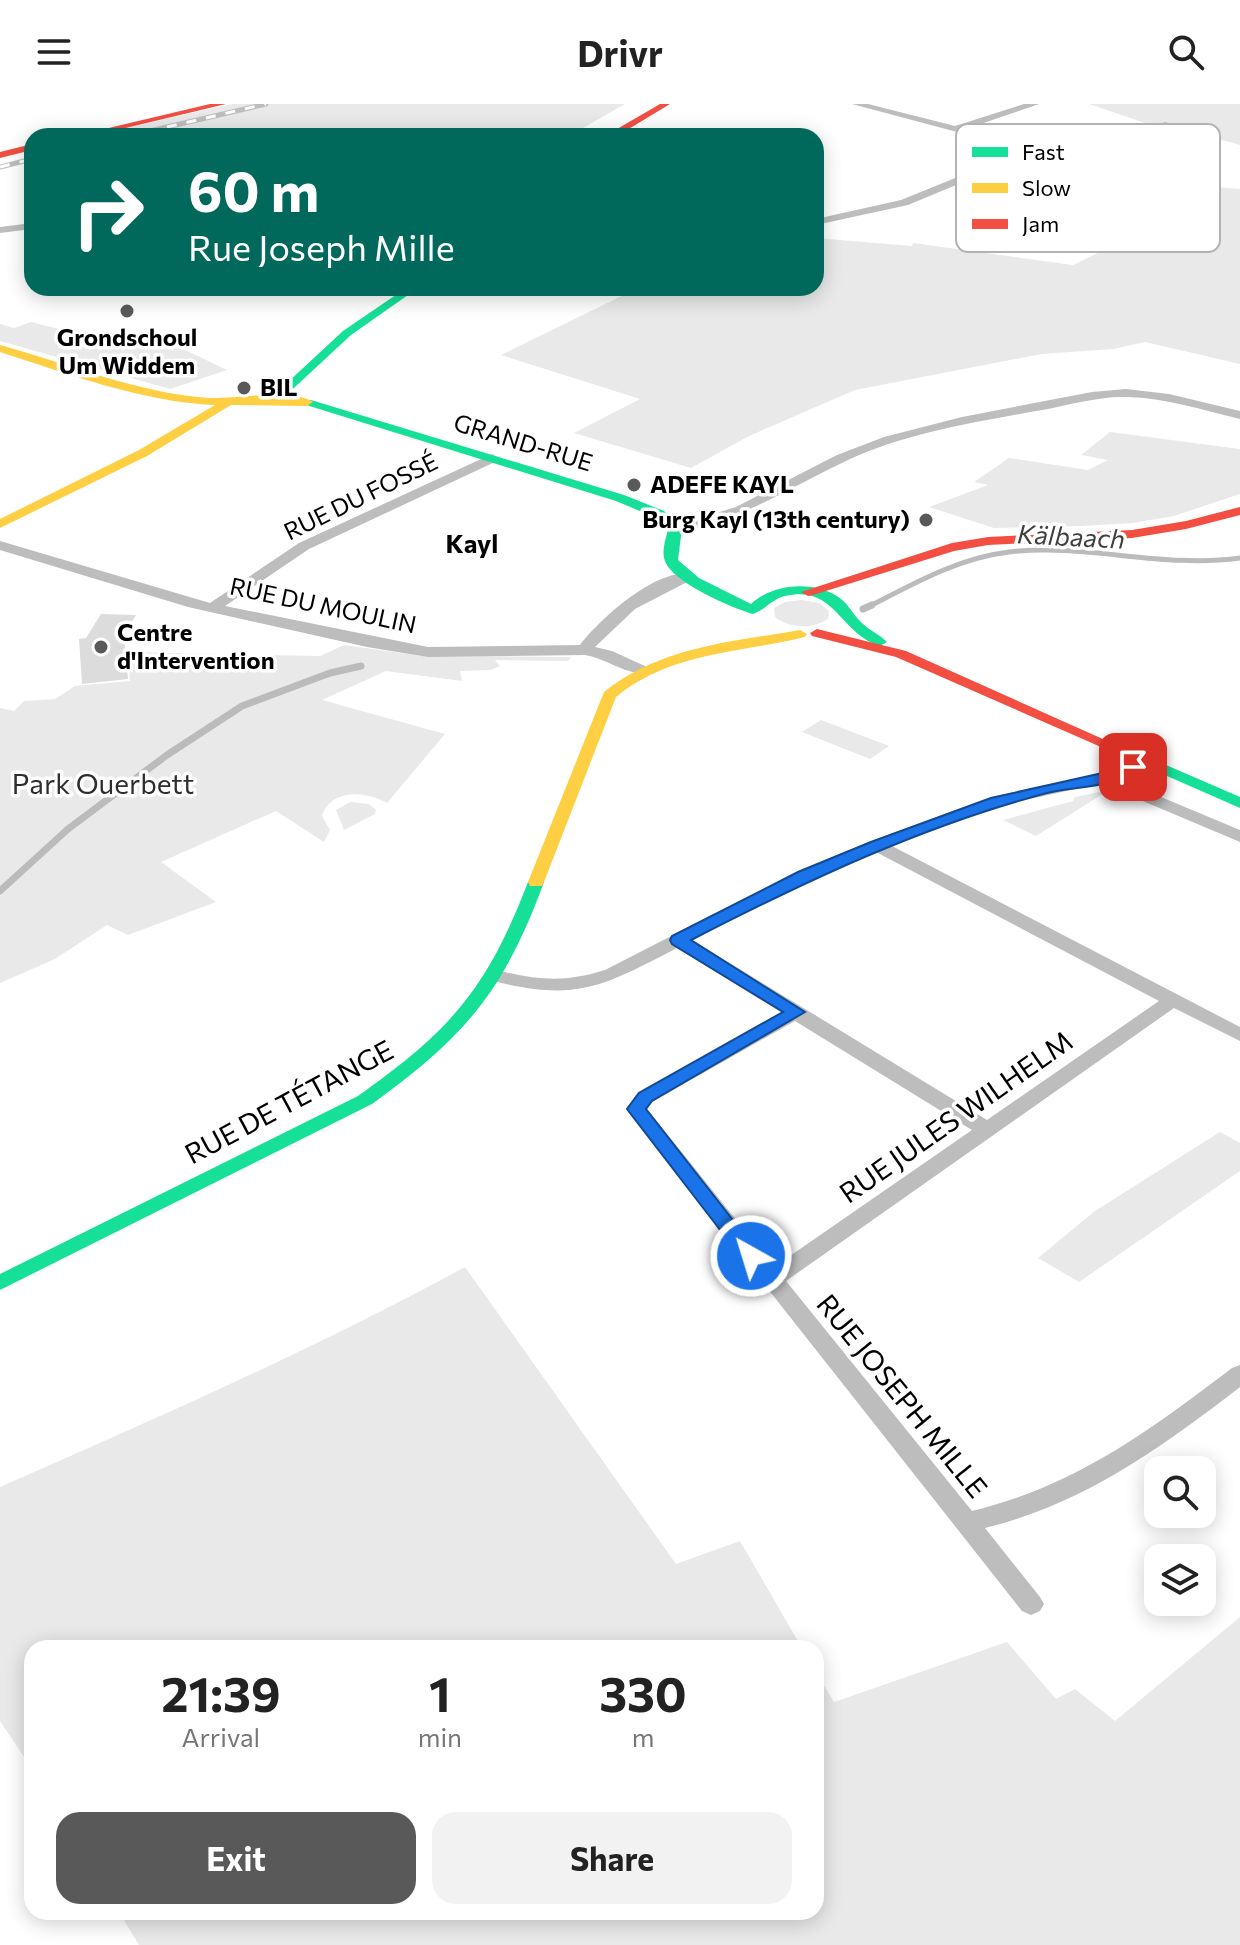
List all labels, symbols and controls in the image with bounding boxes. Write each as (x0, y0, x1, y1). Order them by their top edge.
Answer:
icon: menu (32, 30, 76, 74)
text: Drivr (577, 30, 663, 74)
icon: search (1164, 30, 1208, 74)
legend (956, 124, 1220, 252)
text: Fast (1022, 138, 1065, 165)
text: 60 m (188, 155, 319, 224)
icon: right (56, 160, 160, 264)
text: Slow (1022, 174, 1071, 201)
text: Jam (1022, 210, 1059, 237)
text: Rue Joseph Mille (188, 224, 455, 268)
marker: Grondschoul Um Widdem (118, 302, 136, 320)
place label: Grondschoul Um Widdem (57, 322, 197, 379)
place label: BIL (260, 372, 297, 401)
marker: BIL (235, 379, 253, 397)
street label: GRAND-RUE (451, 407, 596, 476)
street label: RUE DU FOSSÉ (279, 446, 442, 545)
place label: ADEFE KAYL (650, 469, 794, 498)
marker: ADEFE KAYL (625, 476, 643, 494)
place label: Burg Kayl (13th century) (642, 504, 910, 533)
marker: Burg Kayl (13th century) (917, 511, 935, 529)
water label: Kälbaach (1016, 517, 1126, 554)
district label: Kayl (446, 527, 498, 558)
street label: RUE DU MOULIN (227, 571, 419, 638)
place label: Centre d'Intervention (117, 617, 275, 674)
marker: Centre d'Intervention (92, 638, 110, 656)
pin (1099, 733, 1167, 801)
icon: arrive (1111, 745, 1155, 789)
park label: Park Ouerbett (12, 766, 194, 800)
street label: RUE JULES WILHELM (832, 1023, 1078, 1209)
street label: RUE DE TÉTANGE (179, 1032, 398, 1170)
position arrow (709, 1214, 793, 1298)
street label: RUE JOSEPH MILLE (810, 1287, 995, 1504)
map controls (1144, 1456, 1216, 1616)
button: search (1144, 1456, 1216, 1528)
button: layers (1144, 1544, 1216, 1616)
text: 21:39 (161, 1663, 281, 1722)
text: 1 (429, 1663, 451, 1722)
text: 330 (599, 1663, 687, 1722)
text: Arrival (182, 1721, 260, 1752)
text: min (418, 1721, 462, 1752)
text: m (632, 1721, 654, 1752)
button: Exit (56, 1812, 416, 1904)
button: Share (432, 1812, 792, 1904)

